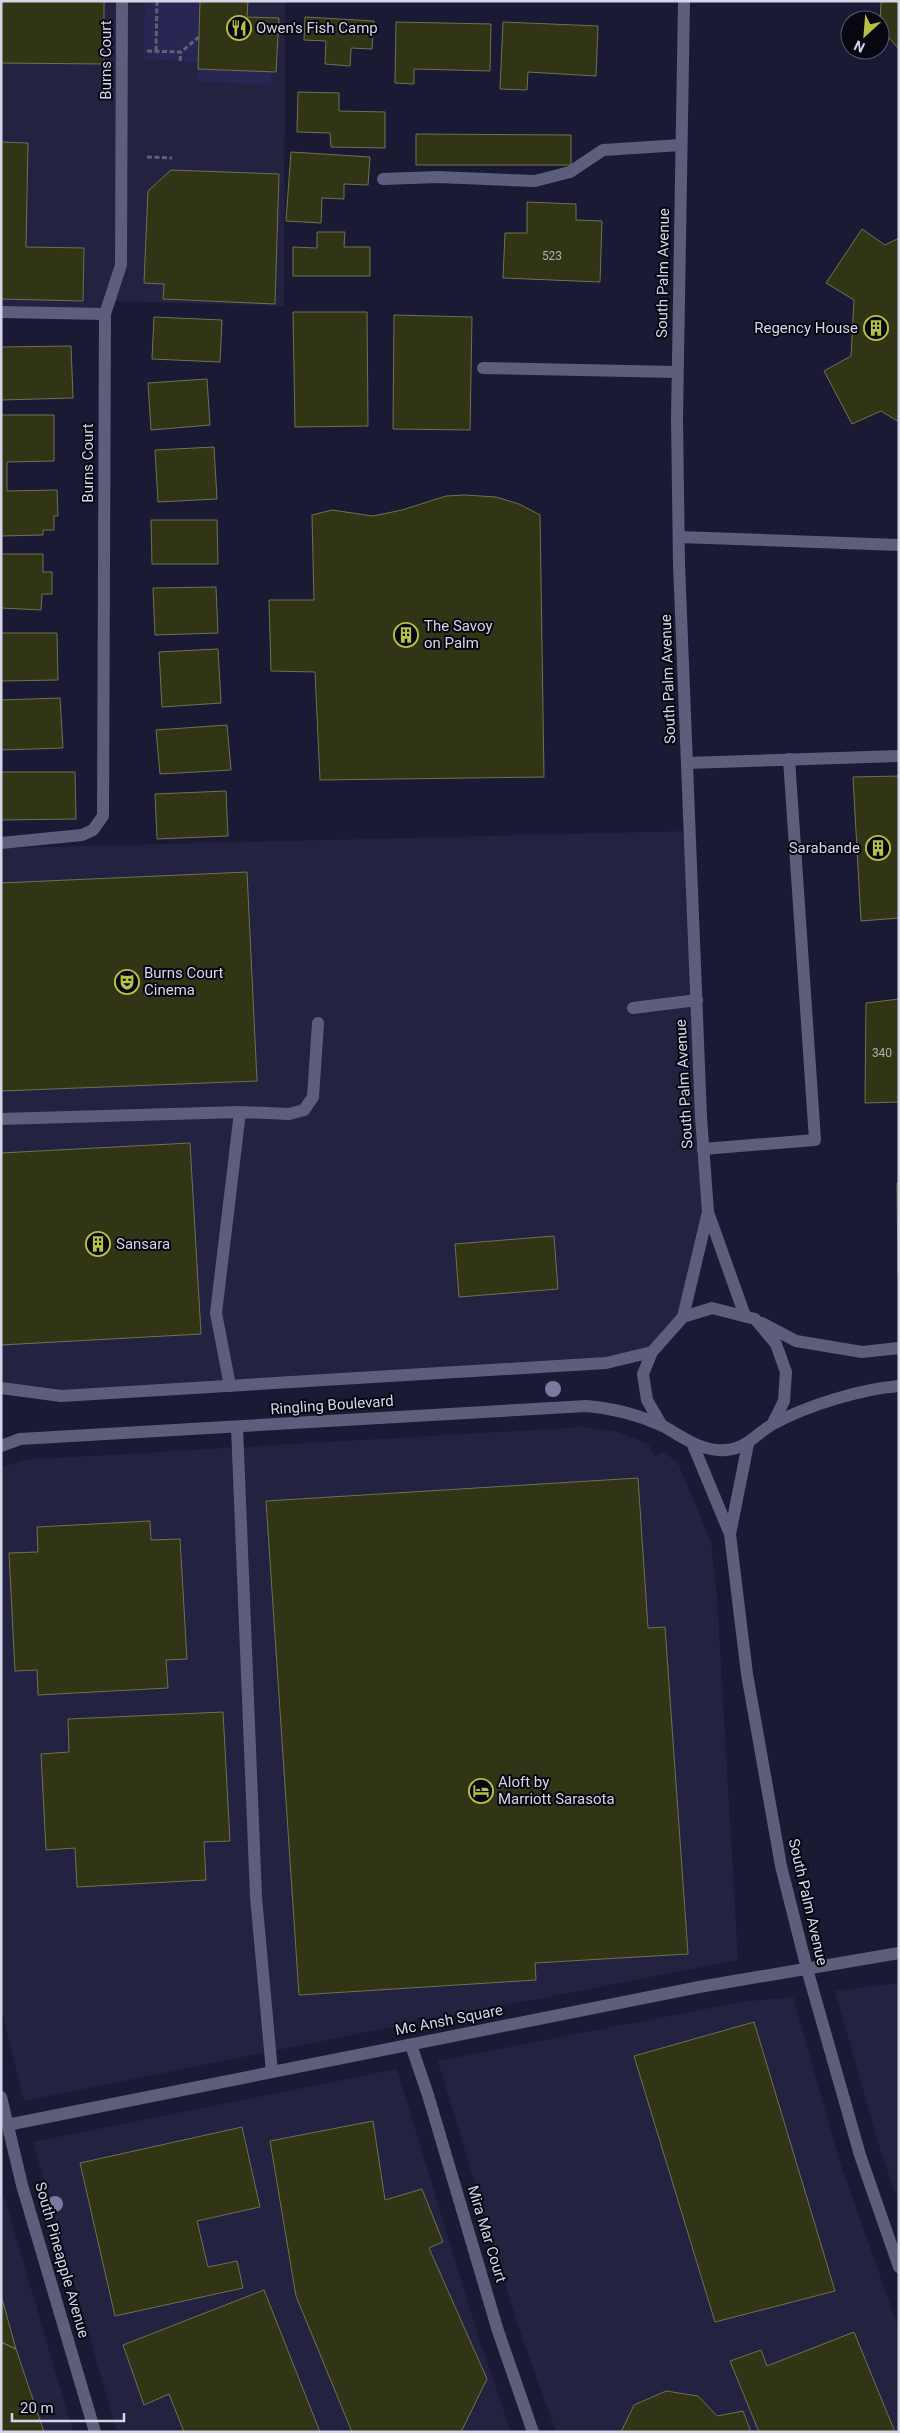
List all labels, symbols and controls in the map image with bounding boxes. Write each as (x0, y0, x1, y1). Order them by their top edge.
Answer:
north arrow (840, 10, 890, 60)
restaurant icon: Owen's Fish Camp (226, 15, 252, 41)
place label: Owen's Fish Camp (256, 19, 378, 37)
street label: Burns Court (97, 20, 115, 100)
text: N (851, 37, 867, 56)
street label: South Palm Avenue (653, 208, 673, 338)
house number: 523 (542, 249, 562, 263)
building icon: Regency House (863, 315, 889, 341)
place label: Regency House (754, 319, 858, 337)
street label: Burns Court (79, 423, 97, 503)
street label: South Palm Avenue (657, 614, 679, 744)
place label: The Savoy on Palm (424, 617, 493, 652)
building icon: The Savoy on Palm (393, 622, 419, 648)
building icon: Sarabande (865, 835, 891, 861)
place label: Sarabande (789, 839, 860, 857)
place label: Burns Court Cinema (144, 964, 223, 999)
theatre icon: Burns Court Cinema (114, 969, 140, 995)
street label: South Palm Avenue (672, 1019, 696, 1149)
house number: 340 (872, 1046, 892, 1060)
building icon: Sansara (85, 1231, 111, 1257)
place label: Sansara (116, 1235, 170, 1253)
street label: Ringling Boulevard (270, 1392, 394, 1418)
place label: Aloft by Marriott Sarasota (498, 1773, 615, 1808)
hotel icon: Aloft by Marriott Sarasota (468, 1778, 494, 1804)
street label: South Palm Avenue (785, 1837, 831, 1967)
street label: Mc Ansh Square (394, 2001, 504, 2039)
street label: South Pineapple Avenue (31, 2180, 93, 2340)
street label: Mira Mar Court (464, 2183, 510, 2285)
scale bar (12, 2390, 125, 2422)
text: 20 m (20, 2399, 54, 2417)

